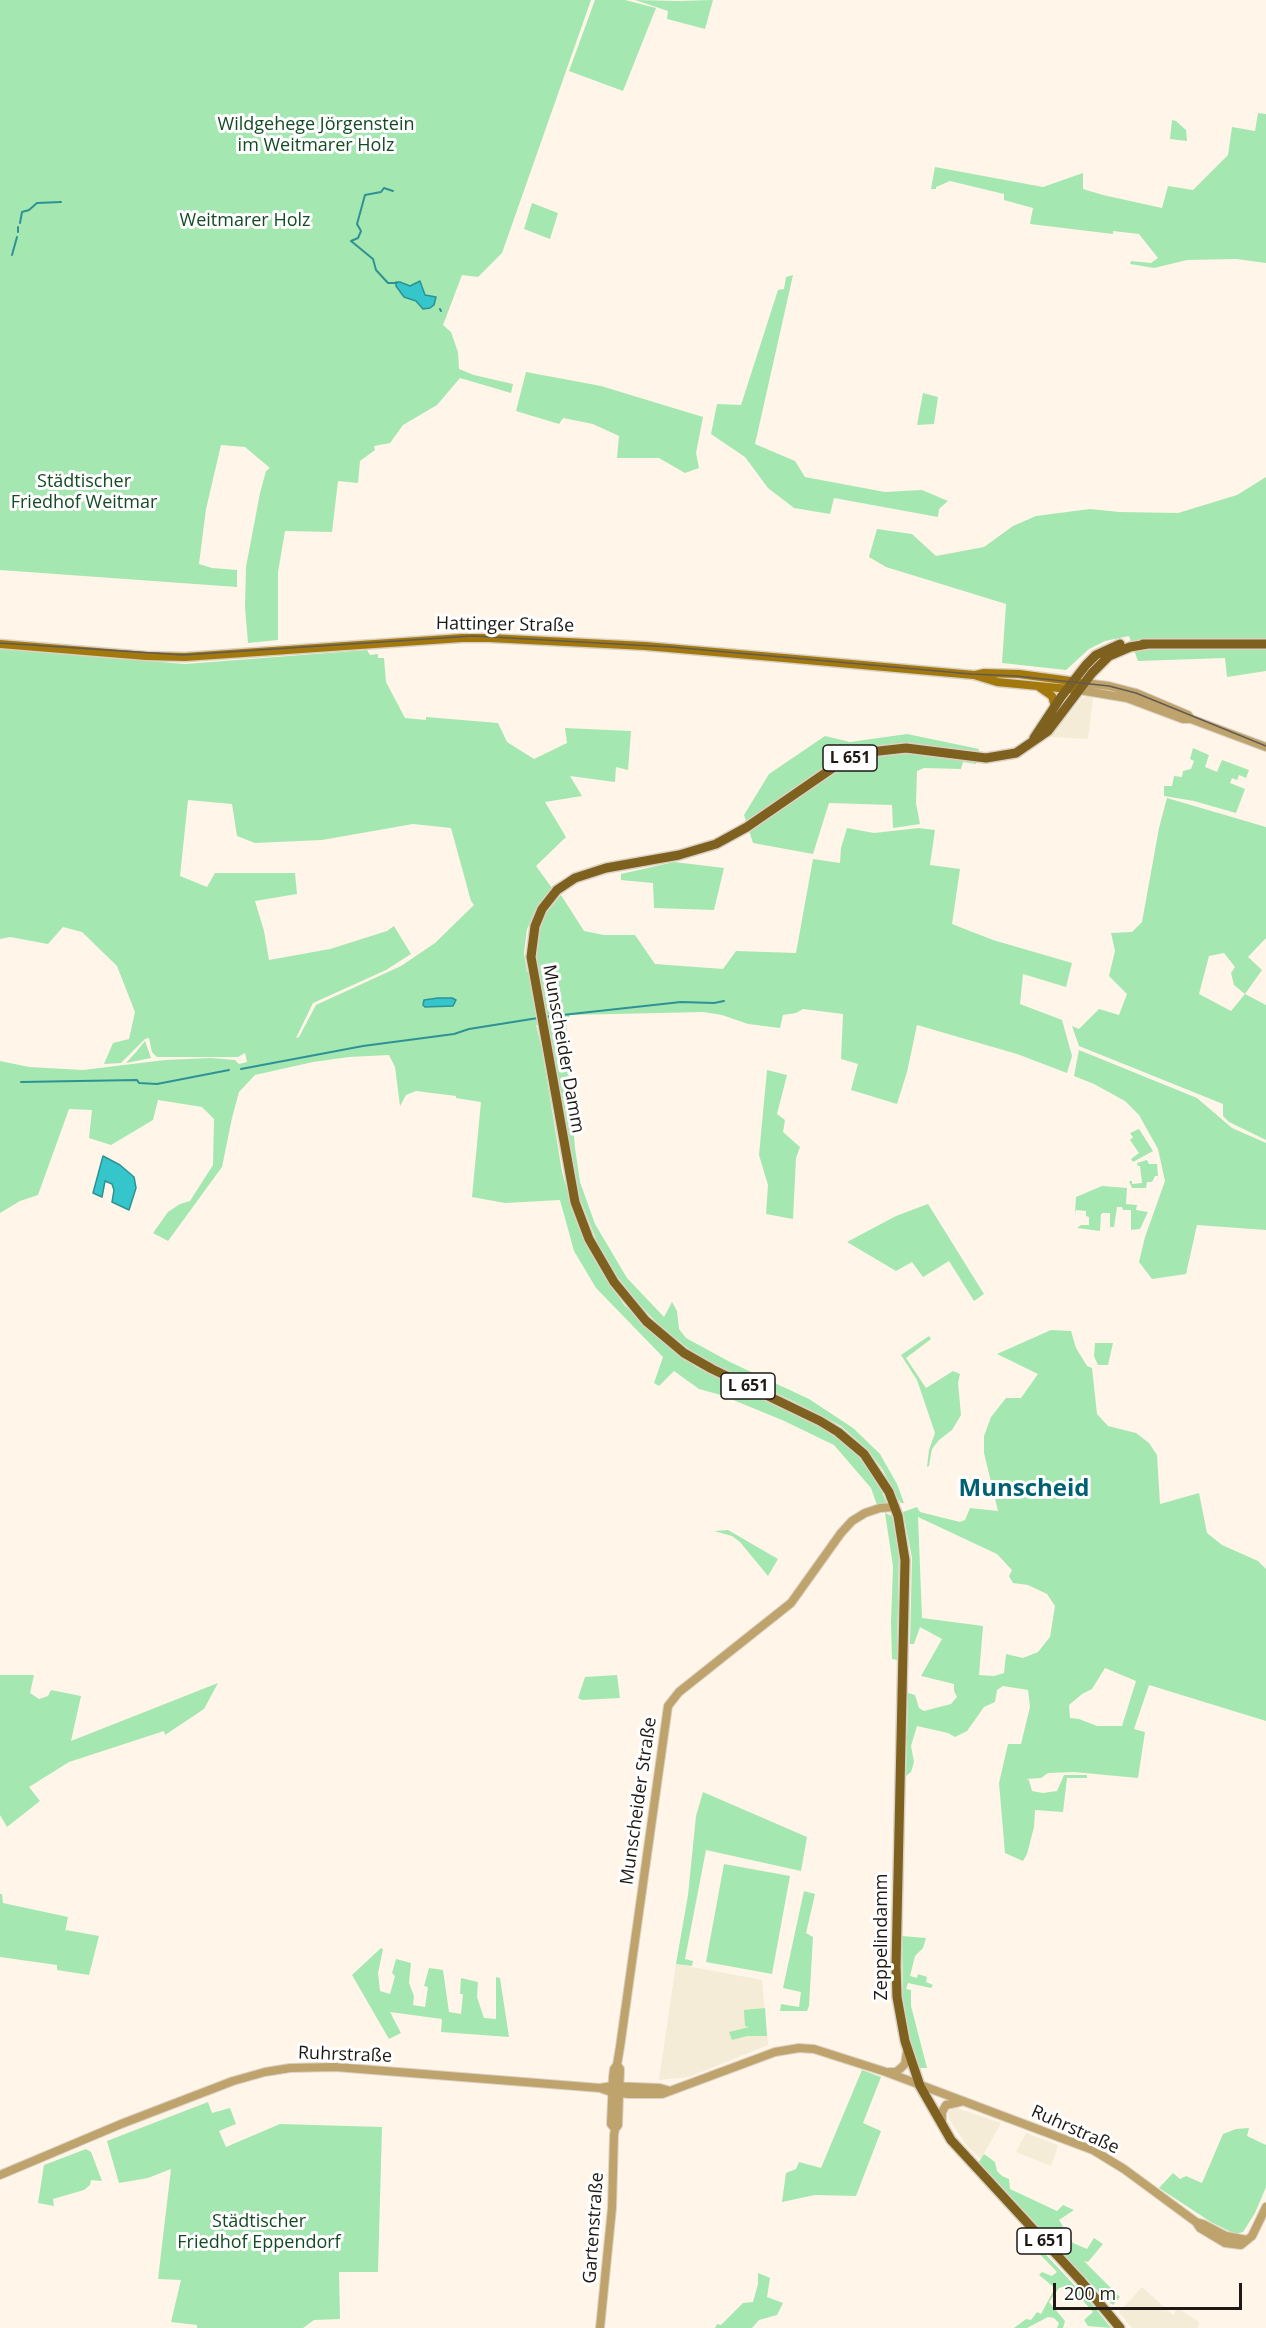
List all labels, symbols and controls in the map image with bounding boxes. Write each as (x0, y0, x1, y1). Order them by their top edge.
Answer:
park label: Wildgehege Jörgenstein im Weitmarer Holz (218, 114, 414, 156)
park label: Weitmarer Holz (180, 210, 310, 232)
park label: Städtischer Friedhof Weitmar (11, 471, 157, 514)
street label: Hattinger Straße (436, 613, 574, 637)
road number: L 651 (823, 745, 877, 771)
street label: Munscheider Damm (538, 963, 588, 1135)
road number: L 651 (721, 1373, 775, 1399)
district label: Munscheid (959, 1475, 1089, 1503)
street label: Munscheider Straße (617, 1716, 661, 1886)
street label: Zeppelindamm (871, 1873, 893, 2001)
street label: Ruhrstraße (298, 2043, 392, 2067)
street label: Ruhrstraße (1028, 2101, 1122, 2159)
street label: Gartenstraße (579, 2172, 609, 2284)
park label: Städtischer Friedhof Eppendorf (177, 2211, 341, 2254)
road number: L 651 (1017, 2228, 1071, 2254)
scale bar (1056, 2271, 1245, 2309)
text: 200 m (1064, 2281, 1116, 2305)

